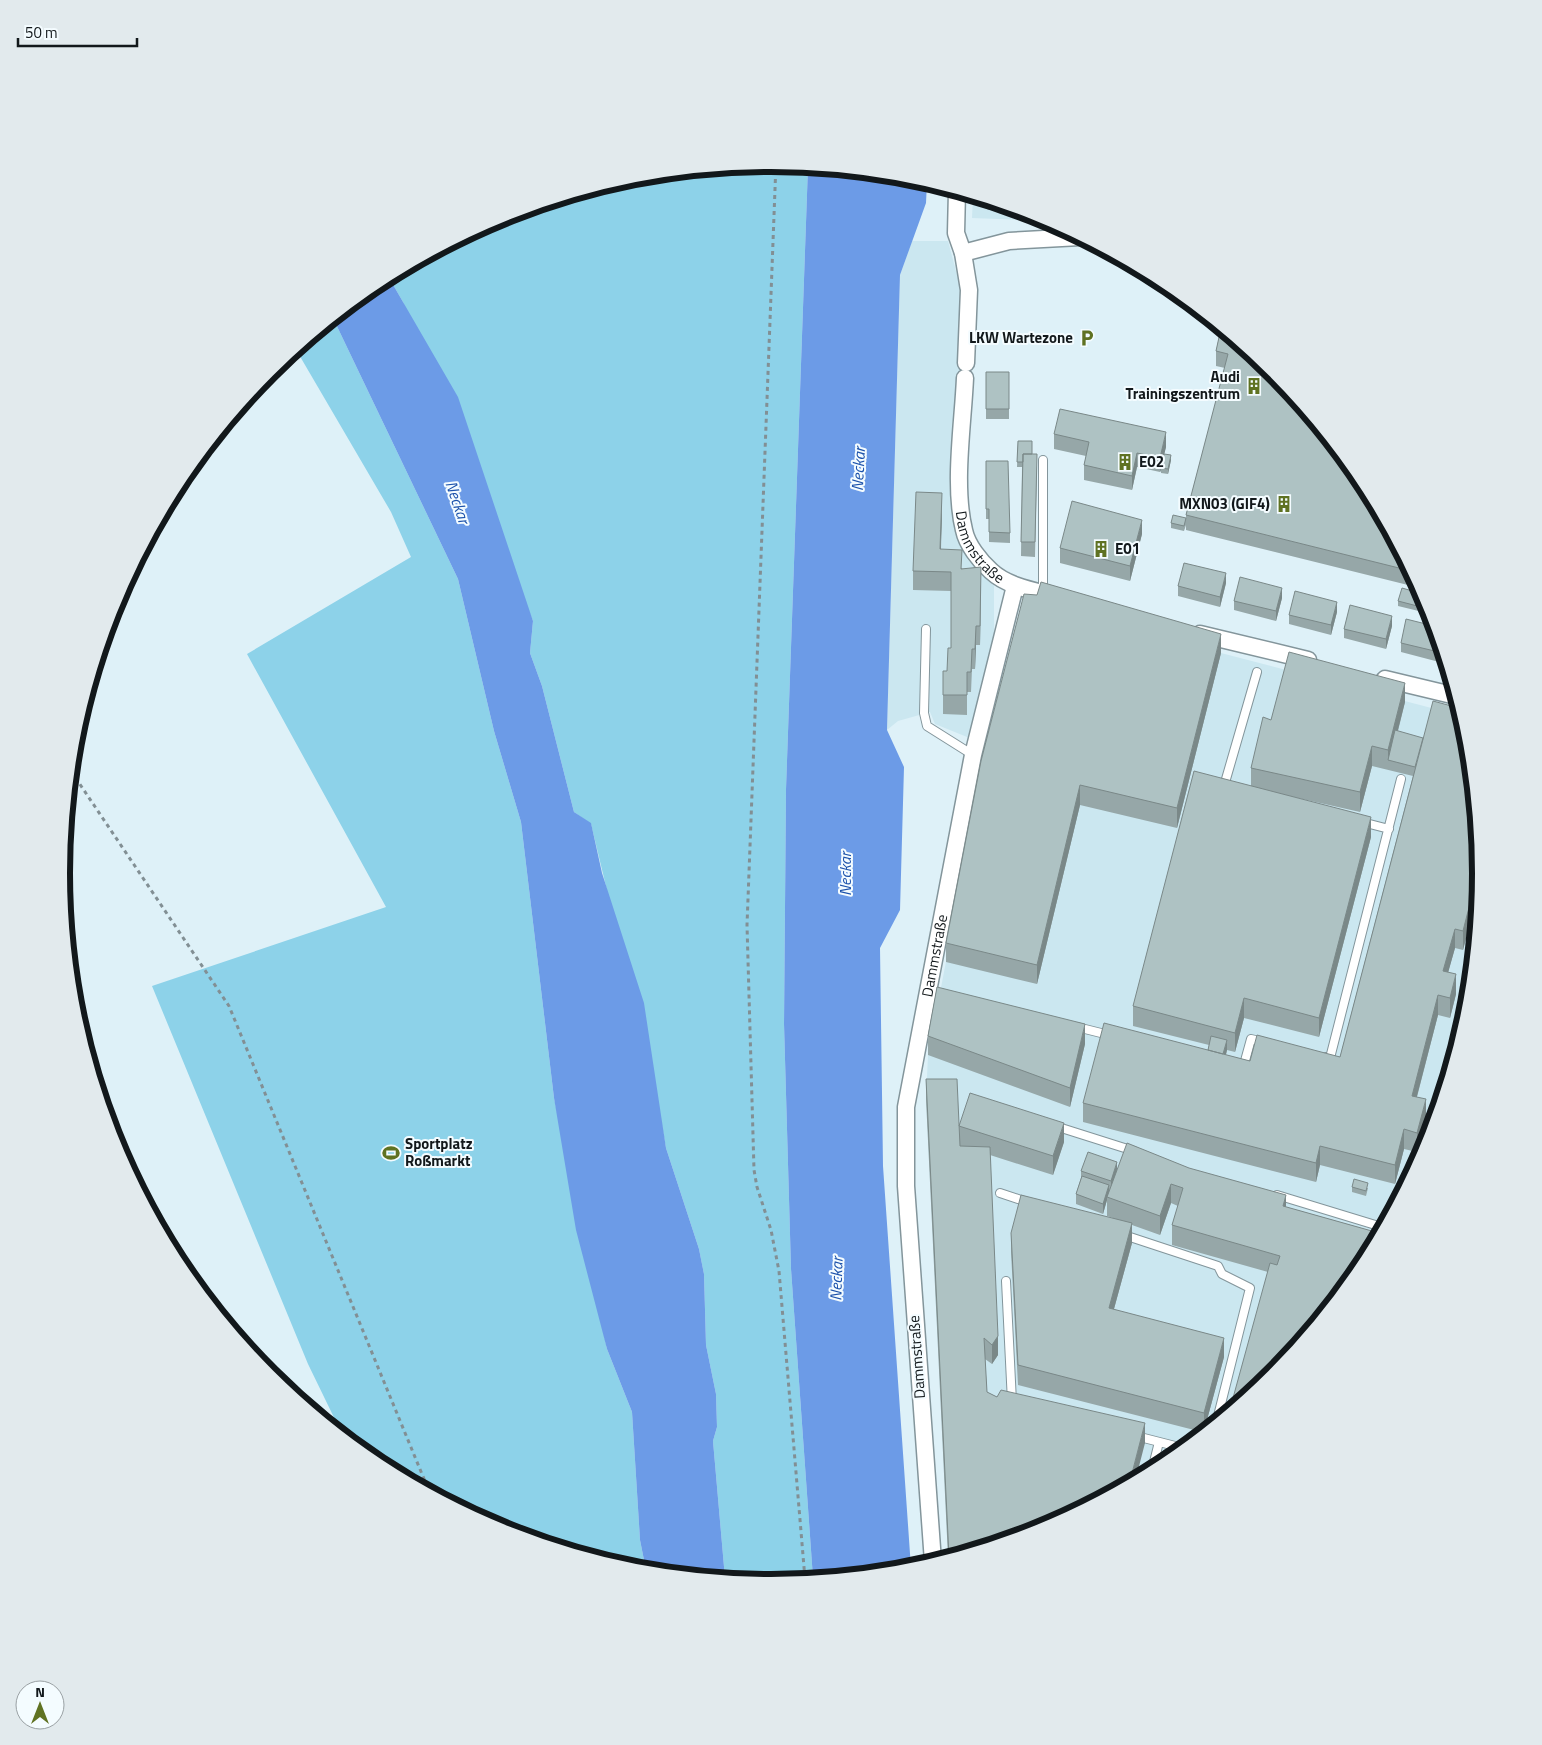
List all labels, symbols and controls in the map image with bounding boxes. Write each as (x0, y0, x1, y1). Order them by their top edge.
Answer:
scale bar (18, 15, 136, 47)
text: 50 m (25, 21, 58, 44)
place label: LKW Wartezone (969, 326, 1073, 349)
parking icon: LKW Wartezone (1077, 328, 1097, 348)
place label: Audi Trainingszentrum (1126, 365, 1240, 405)
building icon: Audi Trainingszentrum (1244, 376, 1264, 396)
water label: Neckar (845, 445, 871, 492)
place label: E02 (1139, 450, 1164, 473)
building icon: E02 (1115, 452, 1135, 472)
water label: Neckar (440, 477, 477, 528)
place label: MXN03 (GIF4) (1179, 492, 1270, 515)
building icon: MXN03 (GIF4) (1274, 494, 1294, 514)
street label: Dammstraße (950, 509, 1009, 589)
place label: E01 (1115, 537, 1140, 560)
building icon: E01 (1091, 539, 1111, 559)
water label: Neckar (833, 850, 857, 896)
street label: Dammstraße (915, 912, 953, 999)
place label: Sportplatz Roßmarkt (405, 1132, 473, 1172)
sports icon: Sportplatz Roßmarkt (381, 1143, 401, 1163)
water label: Neckar (823, 1255, 849, 1301)
street label: Dammstraße (902, 1315, 931, 1399)
north arrow (15, 1680, 65, 1730)
text: N (35, 1681, 45, 1702)

